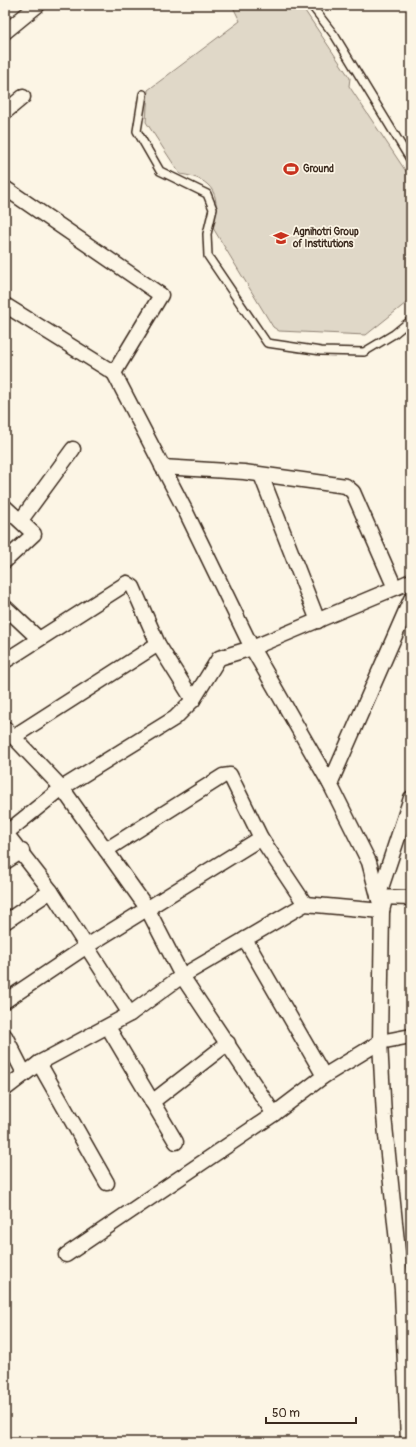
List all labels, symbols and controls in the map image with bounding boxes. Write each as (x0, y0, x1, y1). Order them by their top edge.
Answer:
sports icon: Ground (282, 160, 300, 178)
place label: Ground (303, 163, 334, 175)
place label: Agnihotri Group of Institutions (292, 226, 359, 250)
school or university icon: Agnihotri Group of Institutions (272, 229, 290, 247)
scale bar (266, 1399, 356, 1425)
text: 50 m (272, 1406, 300, 1421)

